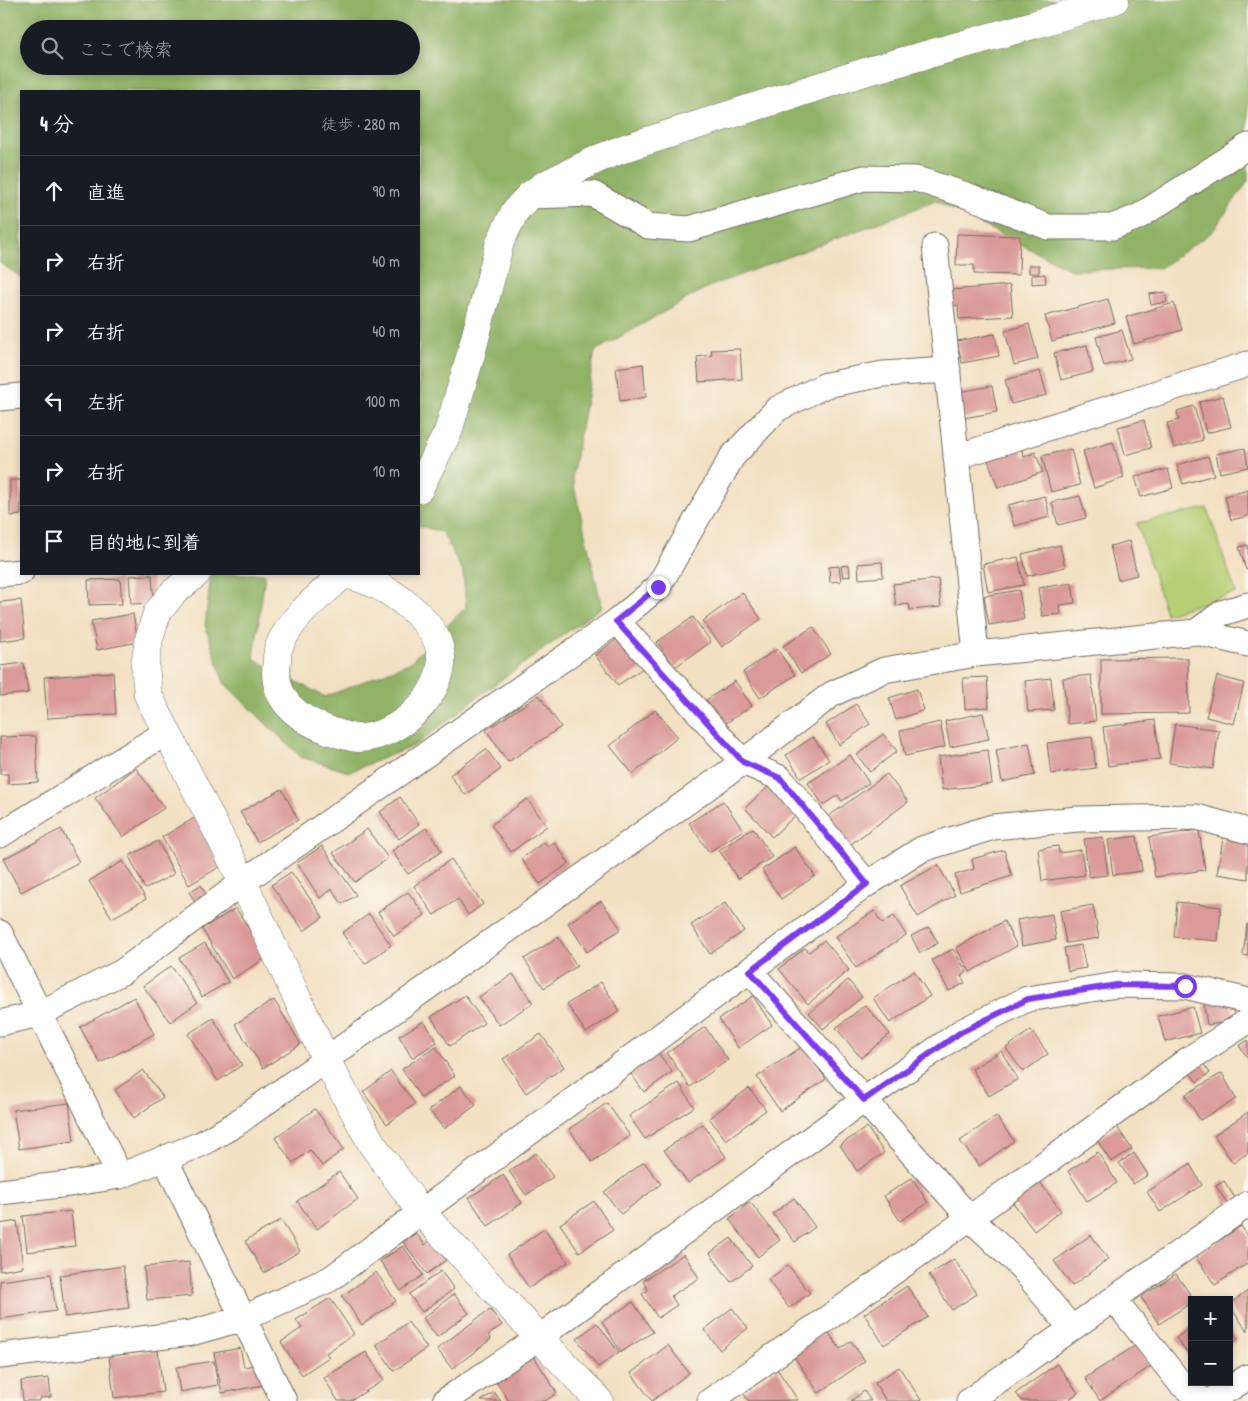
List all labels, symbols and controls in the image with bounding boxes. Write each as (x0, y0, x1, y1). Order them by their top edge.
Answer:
search box (20, 20, 420, 75)
icon: search (38, 34, 66, 62)
text: ここで検索 (78, 36, 173, 62)
text: 4 分 (40, 109, 74, 138)
text: 徒歩 · 280 m (321, 113, 400, 135)
icon: ahead (40, 177, 68, 205)
text: 直進 (87, 179, 125, 205)
text: 90 m (372, 180, 400, 202)
icon: right (40, 247, 68, 275)
text: 右折 (87, 249, 125, 275)
text: 40 m (372, 250, 400, 272)
icon: right (40, 317, 68, 345)
text: 右折 (87, 319, 125, 345)
text: 40 m (372, 320, 400, 342)
icon: left (40, 387, 68, 415)
text: 左折 (87, 389, 125, 415)
text: 100 m (365, 390, 400, 412)
icon: right (40, 457, 68, 485)
text: 右折 (87, 459, 125, 485)
text: 10 m (372, 460, 400, 482)
icon: arrive (40, 527, 68, 555)
text: 目的地に到着 (87, 529, 201, 555)
route end (647, 576, 670, 599)
route start (1174, 975, 1197, 998)
map controls (1188, 1296, 1233, 1386)
button: + (1188, 1296, 1233, 1341)
button: − (1188, 1341, 1233, 1386)

